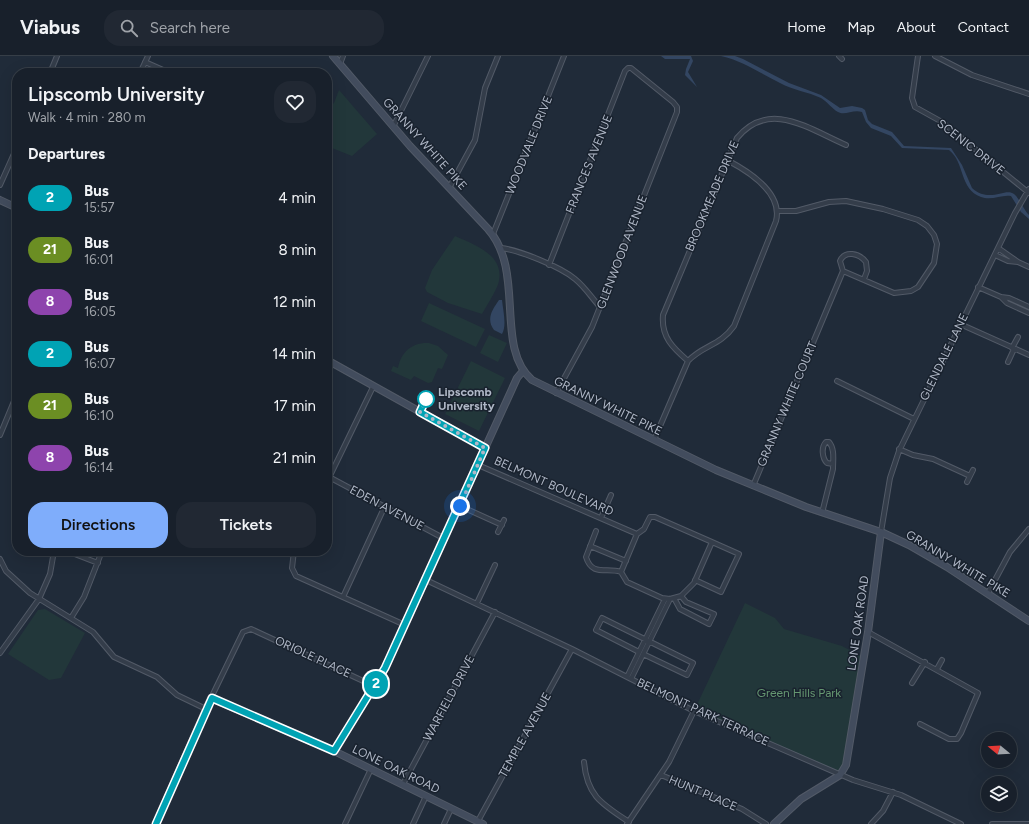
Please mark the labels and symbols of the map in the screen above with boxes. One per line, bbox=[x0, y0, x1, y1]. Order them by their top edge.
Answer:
street label: WOODVALE DRIVE bbox=[503, 94, 555, 196]
street label: GRANNY WHITE PIKE bbox=[380, 95, 470, 193]
street label: FRANCES AVENUE bbox=[563, 112, 615, 216]
street label: SCENIC DRIVE bbox=[934, 116, 1008, 178]
street label: BROOKMEADE DRIVE bbox=[682, 139, 742, 253]
street label: GLENWOOD AVENUE bbox=[594, 193, 650, 311]
street label: GLENDALE LANE bbox=[917, 311, 971, 403]
street label: GRANNY WHITE COURT bbox=[754, 339, 820, 469]
street label: GRANNY WHITE PIKE bbox=[552, 374, 664, 438]
place label: Lipscomb University bbox=[438, 385, 495, 413]
marker: Lipscomb University bbox=[417, 390, 435, 408]
street label: BELMONT BOULEVARD bbox=[492, 453, 616, 519]
street label: EDEN AVENUE bbox=[347, 482, 427, 534]
your location bbox=[450, 496, 470, 516]
street label: GRANNY WHITE PIKE bbox=[904, 527, 1012, 601]
street label: LONE OAK ROAD bbox=[844, 575, 872, 671]
street label: ORIOLE PLACE bbox=[273, 633, 353, 681]
street label: WARFIELD DRIVE bbox=[420, 653, 478, 743]
line badge: 2 bbox=[363, 671, 389, 697]
street label: BELMONT PARK TERRACE bbox=[635, 675, 771, 749]
park label: Green Hills Park bbox=[757, 686, 841, 700]
street label: TEMPLE AVENUE bbox=[496, 690, 554, 780]
north arrow bbox=[981, 732, 1017, 768]
street label: LONE OAK ROAD bbox=[350, 742, 442, 796]
street label: HUNT PLACE bbox=[667, 772, 739, 814]

